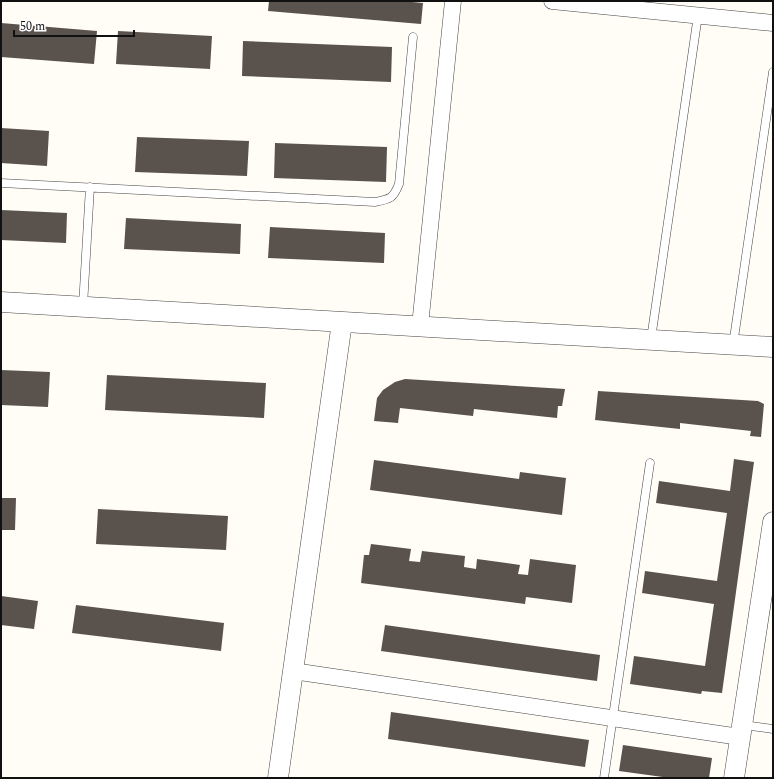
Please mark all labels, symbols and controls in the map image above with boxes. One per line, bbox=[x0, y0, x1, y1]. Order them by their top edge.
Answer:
scale bar bbox=[14, 12, 134, 38]
text: 50 m bbox=[20, 17, 45, 36]

